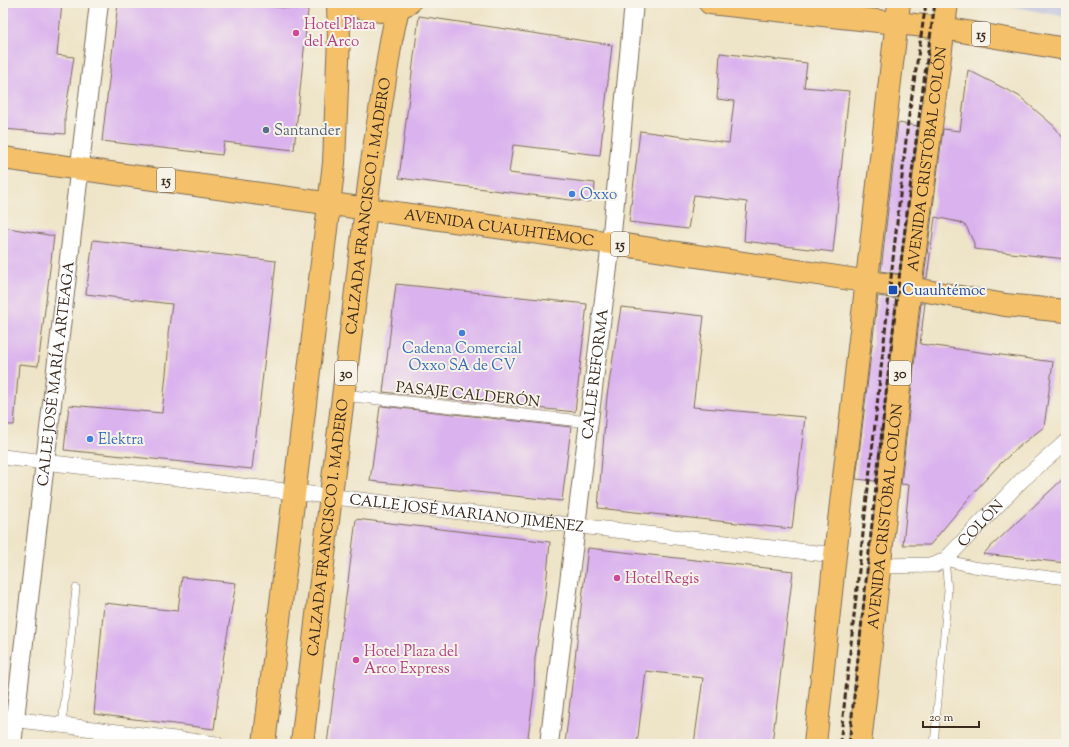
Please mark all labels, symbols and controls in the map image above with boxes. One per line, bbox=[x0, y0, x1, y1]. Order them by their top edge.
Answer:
place label: Hotel Plaza del Arco bbox=[304, 15, 376, 53]
road number: 15 bbox=[972, 22, 990, 46]
marker: Hotel Plaza del Arco bbox=[291, 28, 301, 38]
street label: AVENIDA CRISTÓBAL COLÓN bbox=[903, 45, 953, 273]
street label: CALZADA FRANCISCO I. MADERO bbox=[342, 76, 397, 336]
place label: Santander bbox=[274, 121, 341, 142]
marker: Santander bbox=[261, 125, 271, 135]
road number: 15 bbox=[157, 168, 175, 192]
place label: Oxxo bbox=[580, 185, 617, 206]
marker: Oxxo bbox=[567, 189, 577, 199]
street label: AVENIDA CUAUHTÉMOC bbox=[403, 205, 595, 253]
road number: 15 bbox=[611, 232, 629, 256]
street label: CALLE JOSÉ MARÍA ARTEAGA bbox=[33, 260, 81, 487]
place label: Cuauhtémoc bbox=[902, 281, 986, 302]
marker: Cuauhtémoc bbox=[887, 284, 899, 296]
street label: CALLE REFORMA bbox=[578, 307, 615, 441]
marker: Cadena Comercial Oxxo SA de CV bbox=[457, 328, 467, 338]
place label: Cadena Comercial Oxxo SA de CV bbox=[402, 339, 522, 377]
road number: 30 bbox=[335, 361, 357, 385]
road number: 30 bbox=[889, 361, 911, 385]
street label: PASAJE CALDERÓN bbox=[395, 376, 541, 413]
street label: CALZADA FRANCISCO I. MADERO bbox=[303, 397, 355, 658]
street label: AVENIDA CRISTÓBAL COLÓN bbox=[864, 403, 909, 630]
place label: Elektra bbox=[98, 430, 144, 451]
marker: Elektra bbox=[85, 434, 95, 444]
street label: CALLE JOSÉ MARIANO JIMÉNEZ bbox=[348, 490, 585, 539]
street label: COLÓN bbox=[954, 496, 1009, 553]
place label: Hotel Regis bbox=[625, 569, 699, 590]
marker: Hotel Regis bbox=[612, 573, 622, 583]
place label: Hotel Plaza del Arco Express bbox=[364, 642, 458, 680]
marker: Hotel Plaza del Arco Express bbox=[351, 655, 361, 665]
scale bar bbox=[923, 703, 979, 729]
text: 20 m bbox=[929, 709, 954, 727]

